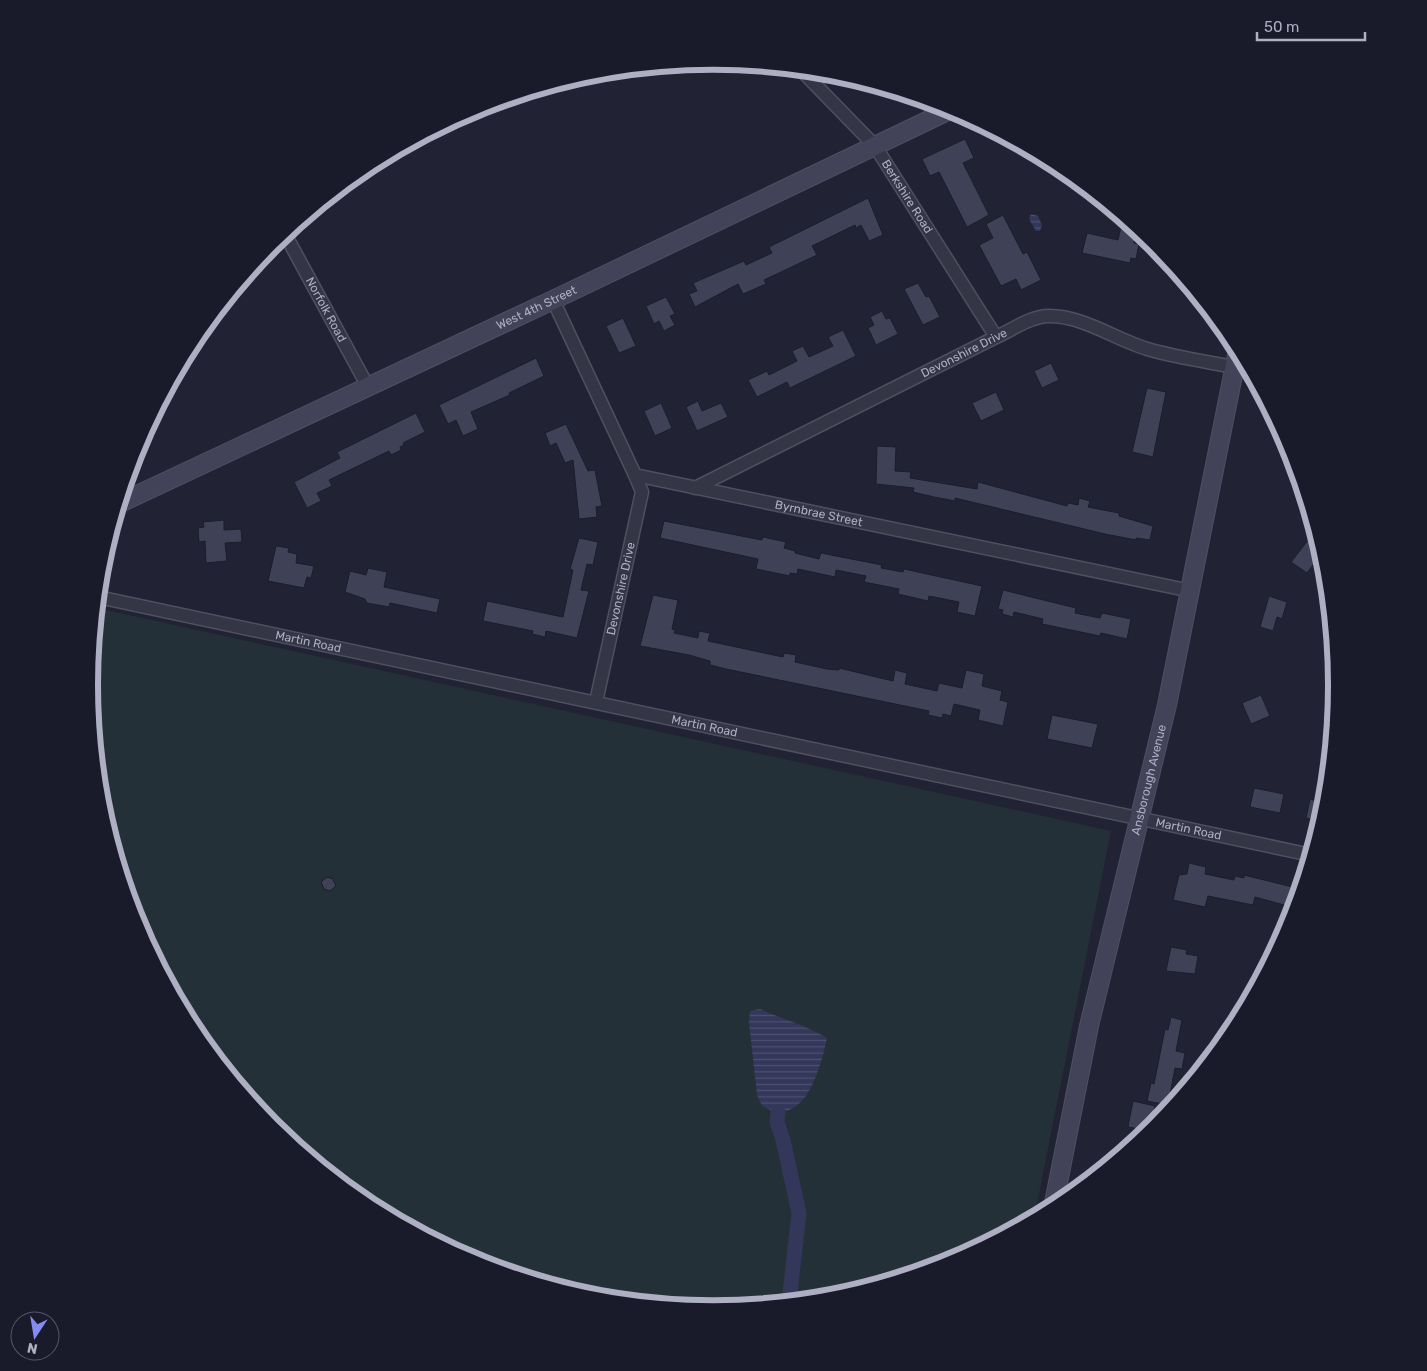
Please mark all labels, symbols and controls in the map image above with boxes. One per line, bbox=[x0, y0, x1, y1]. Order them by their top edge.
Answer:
scale bar bbox=[1257, 10, 1364, 42]
text: 50 m bbox=[1264, 18, 1299, 36]
street label: Berkshire Road bbox=[879, 157, 936, 236]
street label: Norfolk Road bbox=[303, 275, 349, 344]
street label: West 4th Street bbox=[494, 283, 579, 333]
street label: Devonshire Drive bbox=[919, 326, 1010, 381]
street label: Byrnbrae Street bbox=[774, 497, 864, 529]
street label: Devonshire Drive bbox=[604, 541, 638, 636]
street label: Martin Road bbox=[274, 628, 343, 656]
street label: Martin Road bbox=[670, 712, 739, 740]
street label: Ansborough Avenue bbox=[1129, 723, 1169, 836]
street label: Martin Road bbox=[1154, 815, 1223, 843]
north arrow bbox=[10, 1311, 60, 1361]
text: N bbox=[26, 1339, 39, 1358]

